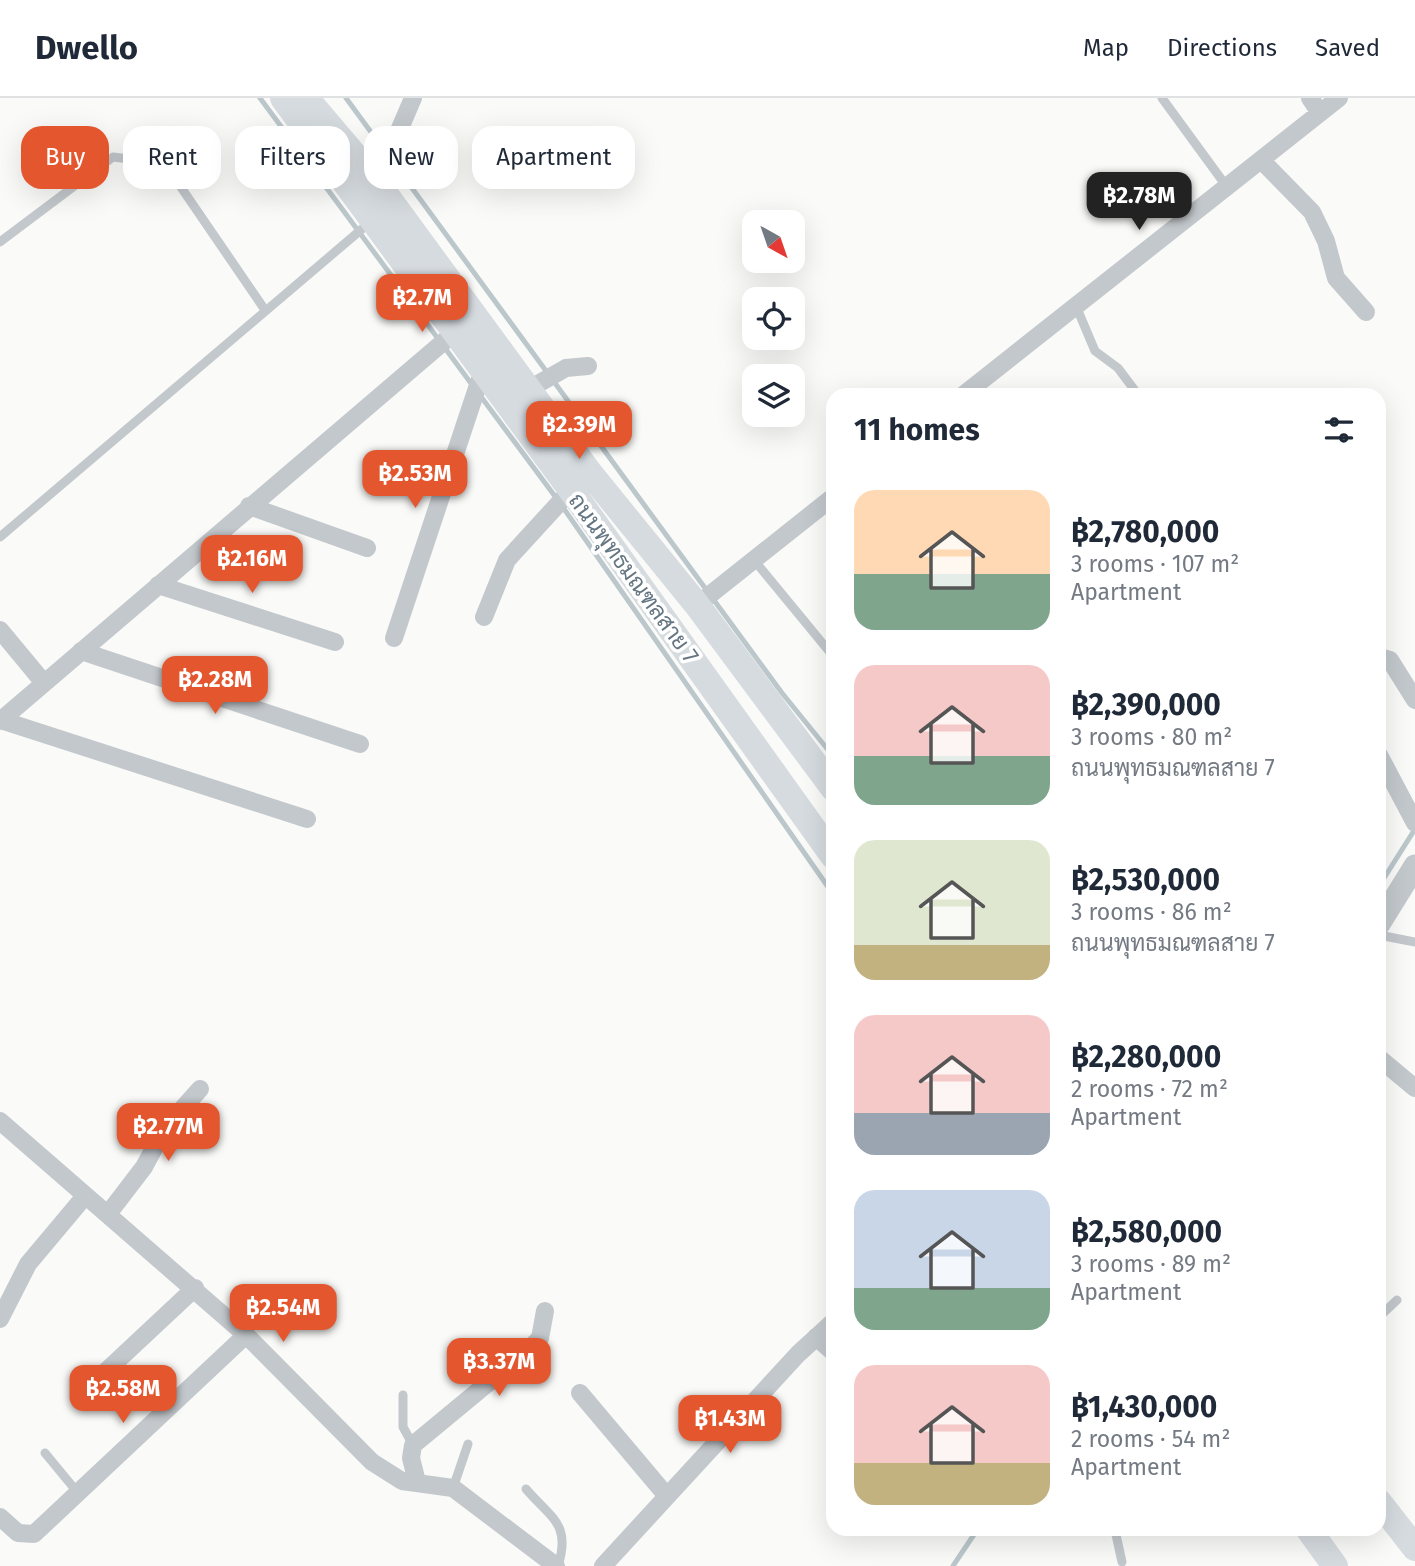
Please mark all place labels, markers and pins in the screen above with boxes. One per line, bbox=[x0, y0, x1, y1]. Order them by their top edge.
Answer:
pin: ฿2.78M bbox=[1082, 172, 1196, 232]
pin: ฿2.7M bbox=[373, 274, 471, 334]
pin: ฿2.39M bbox=[522, 402, 636, 461]
pin: ฿2.53M bbox=[358, 450, 472, 510]
pin: ฿2.16M bbox=[195, 536, 309, 595]
pin: ฿2.28M bbox=[158, 656, 272, 716]
pin: ฿2.77M bbox=[111, 1104, 225, 1163]
pin: ฿2.54M bbox=[226, 1284, 340, 1344]
pin: ฿3.37M bbox=[442, 1338, 556, 1398]
pin: ฿2.58M bbox=[66, 1366, 180, 1425]
pin: ฿1.43M bbox=[673, 1396, 787, 1455]

